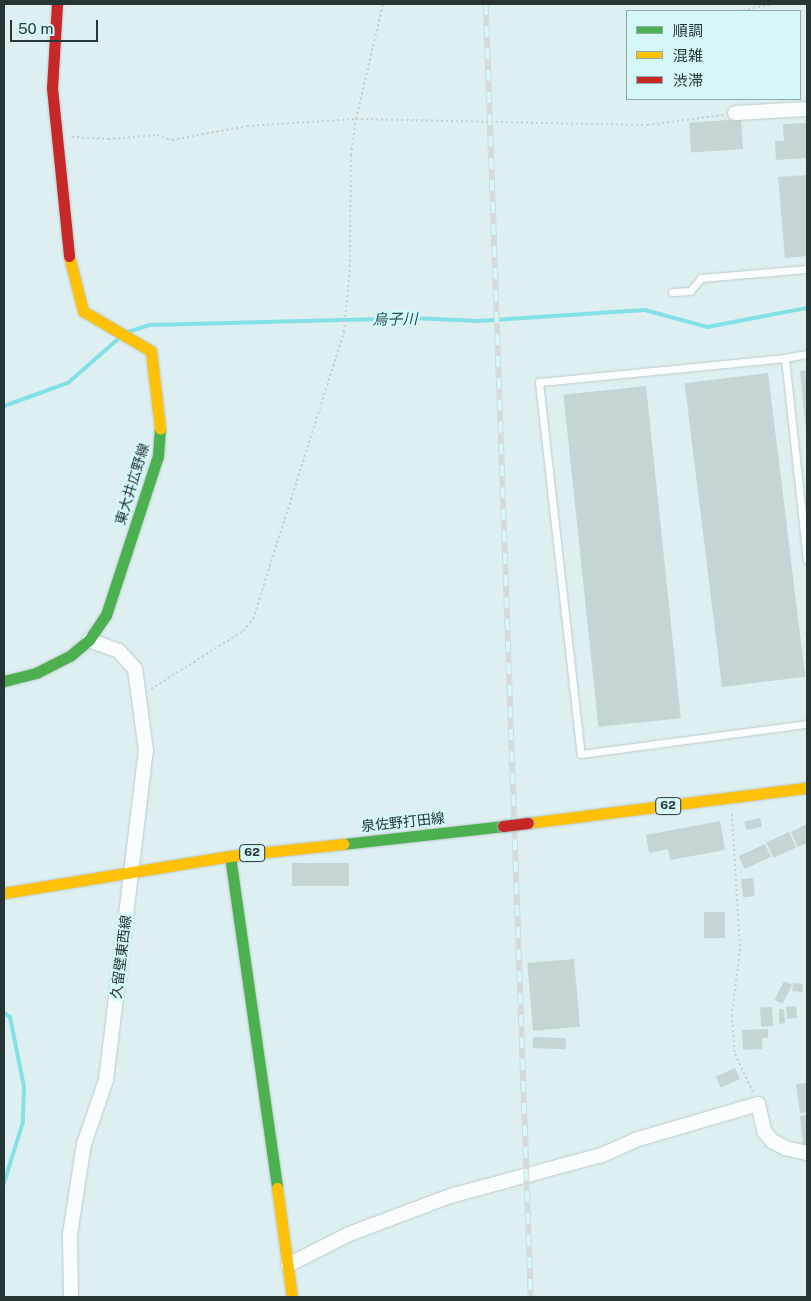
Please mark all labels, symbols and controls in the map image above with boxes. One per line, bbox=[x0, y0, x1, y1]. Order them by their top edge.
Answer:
scale bar bbox=[12, 10, 100, 42]
legend bbox=[626, 10, 801, 100]
text: 50 m bbox=[18, 20, 53, 37]
text: 順調 bbox=[673, 22, 703, 39]
text: 混雑 bbox=[673, 47, 703, 64]
text: 渋滞 bbox=[673, 72, 703, 89]
water label: 烏子川 bbox=[372, 310, 418, 328]
street label: 東大井広野線 bbox=[112, 441, 152, 527]
road number: 62 bbox=[654, 796, 682, 816]
street label: 泉佐野打田線 bbox=[360, 809, 446, 835]
road number: 62 bbox=[238, 844, 266, 862]
street label: 久留壁東西線 bbox=[108, 914, 134, 1000]

